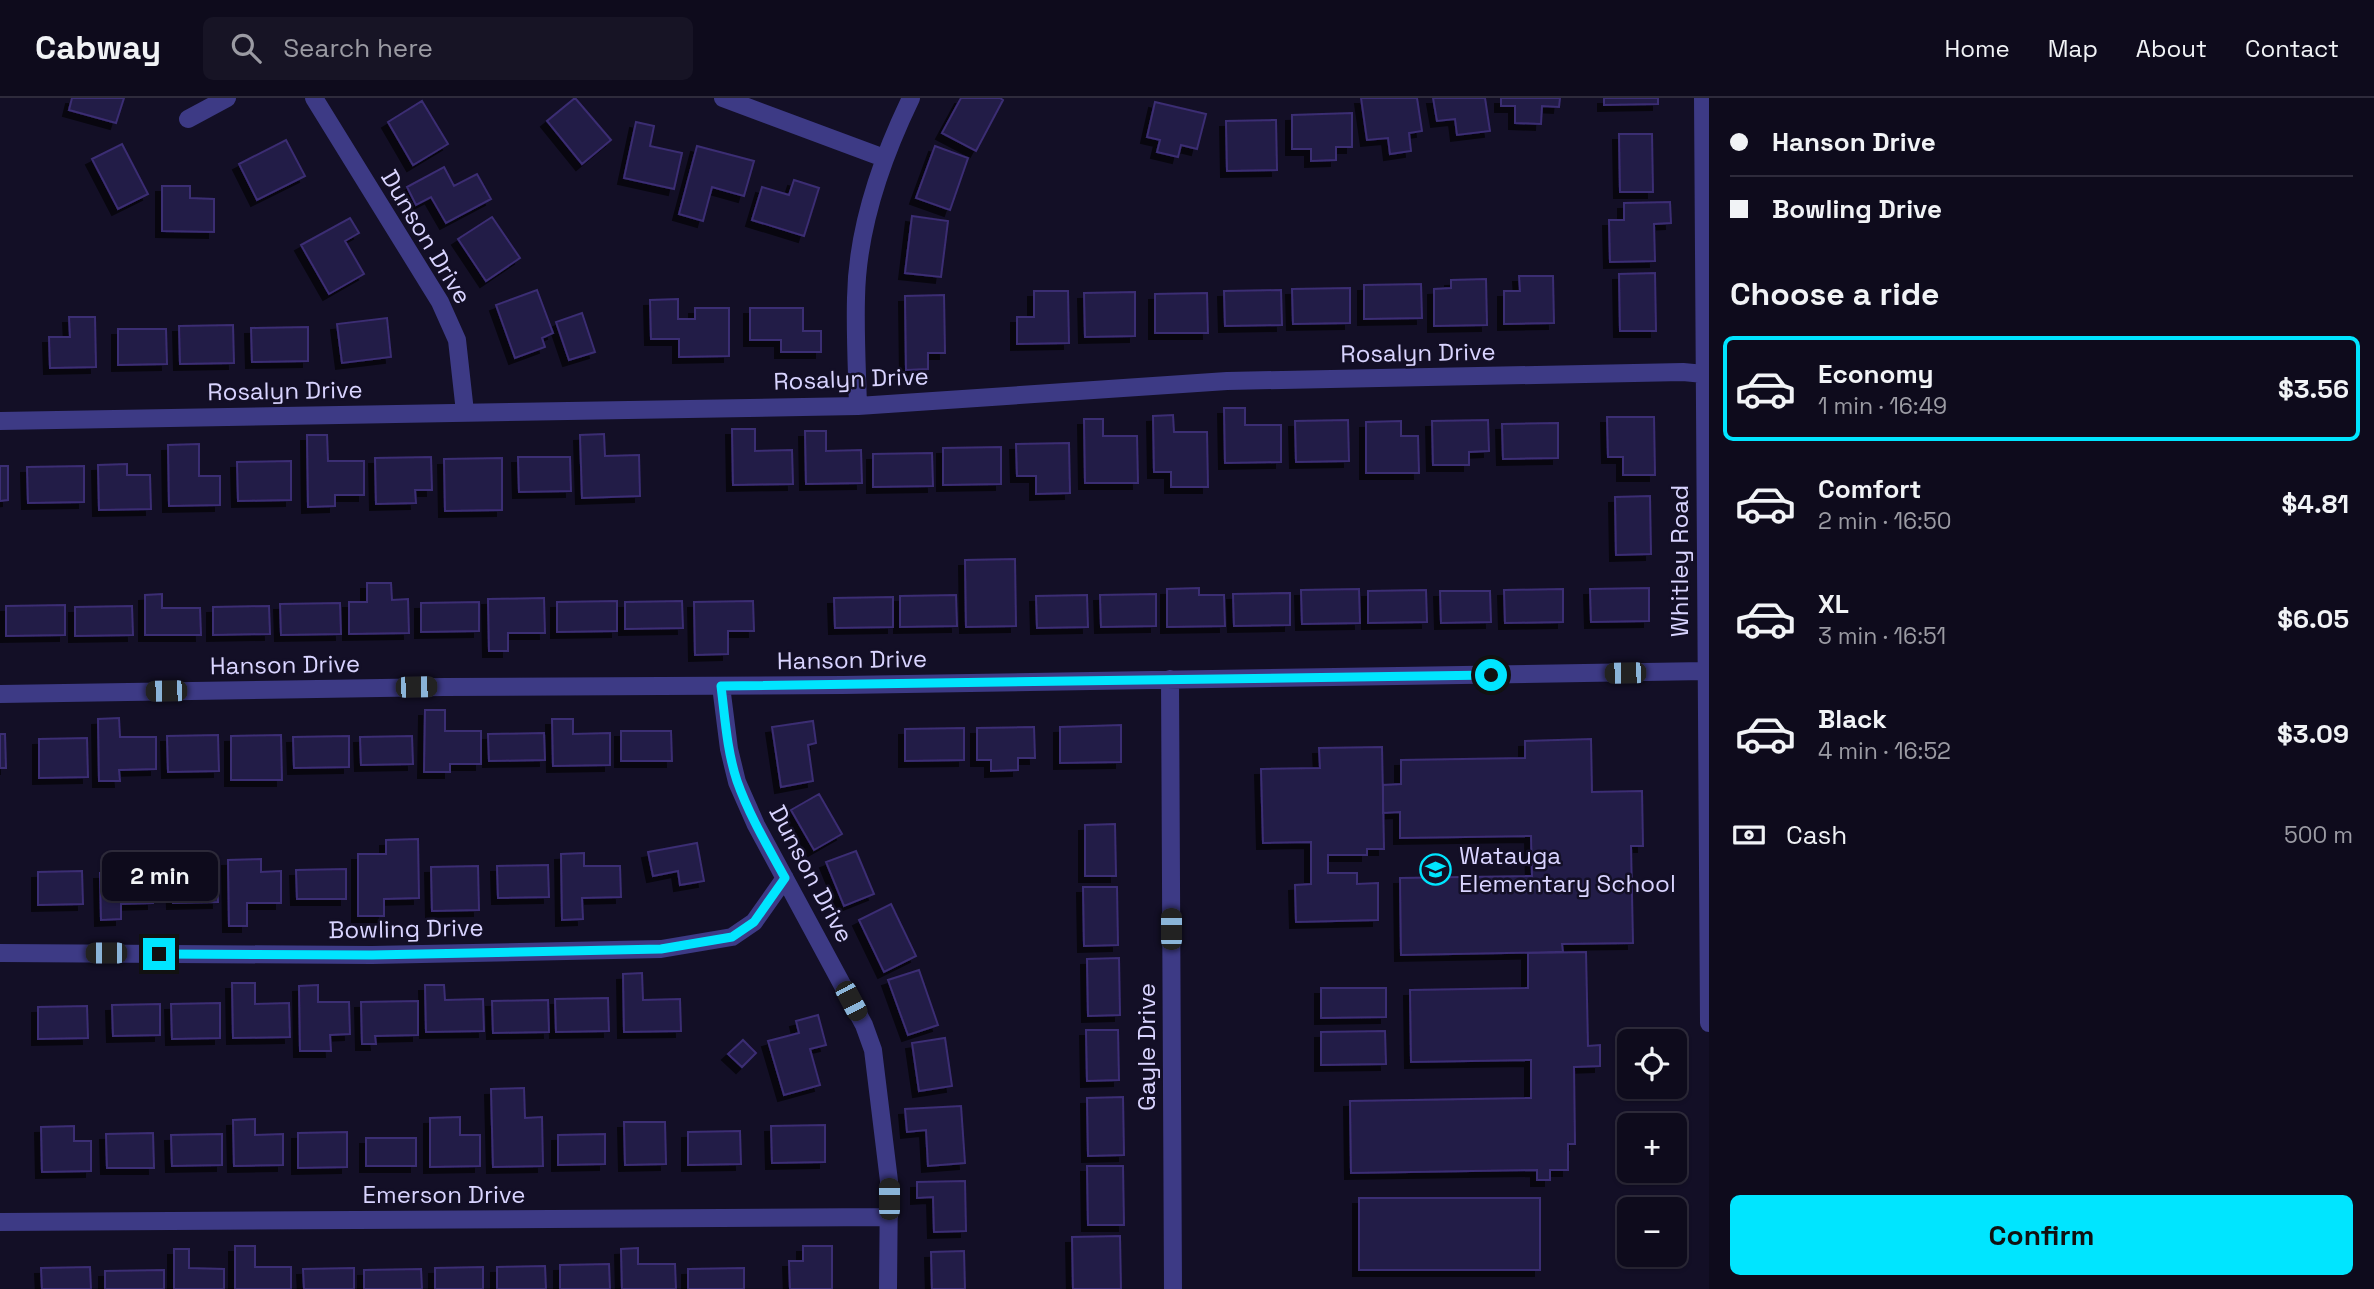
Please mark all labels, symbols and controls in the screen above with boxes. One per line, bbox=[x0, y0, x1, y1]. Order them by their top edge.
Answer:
search box bbox=[203, 17, 693, 80]
text: Cabway bbox=[35, 27, 161, 69]
icon: search bbox=[227, 29, 265, 67]
text: Search here bbox=[283, 31, 433, 65]
text: Home bbox=[1944, 33, 2010, 64]
text: Map bbox=[2048, 33, 2098, 64]
text: About bbox=[2136, 33, 2207, 64]
text: Contact bbox=[2245, 33, 2339, 64]
text: Hanson Drive bbox=[1772, 125, 1936, 159]
street label: Dunson Drive bbox=[374, 164, 479, 310]
text: Bowling Drive bbox=[1772, 192, 1942, 226]
text: Choose a ride bbox=[1730, 274, 1940, 314]
street label: Rosalyn Drive bbox=[1340, 336, 1496, 369]
icon: car bbox=[1734, 357, 1797, 420]
text: Economy bbox=[1818, 357, 1934, 391]
street label: Rosalyn Drive bbox=[773, 360, 929, 397]
text: $3.56 bbox=[2278, 372, 2349, 406]
street label: Rosalyn Drive bbox=[207, 374, 363, 407]
text: 1 min · 16:49 bbox=[1818, 391, 1947, 421]
icon: car bbox=[1734, 472, 1797, 535]
text: Comfort bbox=[1818, 472, 1921, 506]
street label: Whitley Road bbox=[1664, 485, 1695, 637]
text: $4.81 bbox=[2282, 487, 2349, 521]
text: 2 min · 16:50 bbox=[1818, 506, 1951, 536]
icon: car bbox=[1734, 587, 1797, 650]
text: XL bbox=[1818, 587, 1849, 621]
text: $6.05 bbox=[2277, 602, 2349, 636]
text: 3 min · 16:51 bbox=[1818, 621, 1946, 651]
street label: Hanson Drive bbox=[777, 643, 927, 676]
street label: Hanson Drive bbox=[210, 648, 360, 681]
route start bbox=[1475, 659, 1507, 691]
car bbox=[1604, 662, 1647, 684]
car bbox=[395, 676, 438, 698]
car bbox=[145, 680, 188, 702]
icon: car bbox=[1734, 702, 1797, 765]
text: Black bbox=[1818, 702, 1887, 736]
text: $3.09 bbox=[2277, 717, 2349, 751]
text: 4 min · 16:52 bbox=[1818, 736, 1951, 766]
street label: Dunson Drive bbox=[762, 800, 861, 948]
icon: cash bbox=[1730, 816, 1768, 854]
text: Cash bbox=[1786, 818, 1847, 852]
text: 500 m bbox=[2284, 820, 2353, 850]
place label: Watauga Elementary School bbox=[1459, 840, 1676, 899]
callout: 2 min bbox=[101, 852, 217, 902]
school or university icon: Watauga Elementary School bbox=[1419, 853, 1453, 887]
text: 2 min bbox=[130, 861, 190, 891]
car bbox=[1161, 908, 1182, 950]
street label: Bowling Drive bbox=[328, 912, 484, 945]
route end bbox=[143, 938, 175, 970]
car bbox=[86, 943, 128, 964]
car bbox=[832, 978, 871, 1024]
street label: Gayle Drive bbox=[1131, 983, 1162, 1111]
map controls bbox=[1617, 1029, 1687, 1267]
button: locate bbox=[1617, 1029, 1687, 1099]
button: + bbox=[1617, 1113, 1687, 1183]
car bbox=[879, 1178, 900, 1220]
street label: Emerson Drive bbox=[362, 1179, 526, 1210]
button: Confirm bbox=[1730, 1195, 2353, 1275]
button: − bbox=[1617, 1197, 1687, 1267]

